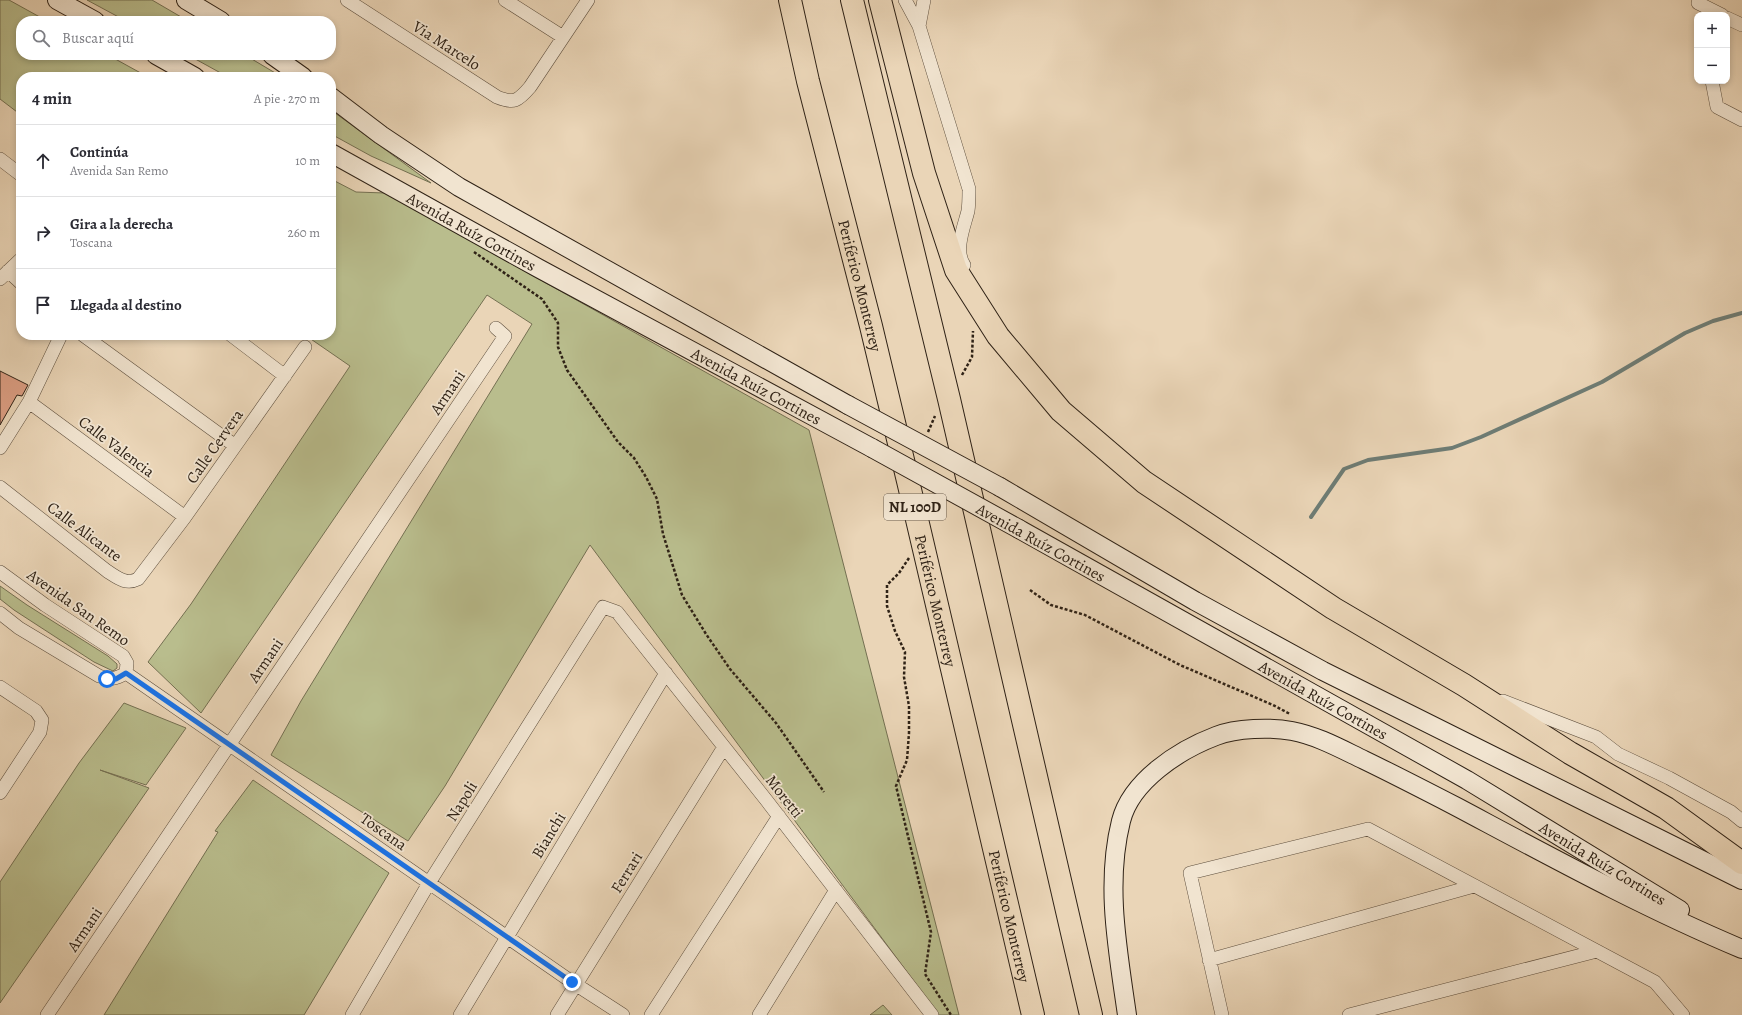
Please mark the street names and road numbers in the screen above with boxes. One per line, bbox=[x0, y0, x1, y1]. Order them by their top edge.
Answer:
street label: Via Marcelo bbox=[407, 15, 485, 76]
street label: Avenida Ruíz Cortines bbox=[402, 187, 540, 277]
street label: Periférico Monterrey bbox=[832, 217, 887, 355]
street label: Avenida Ruíz Cortines bbox=[686, 342, 825, 431]
street label: Armani bbox=[424, 366, 471, 420]
street label: Calle Cervera bbox=[181, 404, 249, 488]
street label: Calle Valencia bbox=[74, 411, 159, 483]
road number: NL 100D bbox=[884, 494, 946, 520]
street label: Calle Alicante bbox=[42, 496, 126, 567]
street label: Avenida Ruíz Cortines bbox=[971, 498, 1109, 588]
street label: Periférico Monterrey bbox=[909, 532, 961, 670]
street label: Avenida San Remo bbox=[22, 564, 134, 652]
street label: Armani bbox=[242, 634, 289, 688]
street label: Avenida Ruíz Cortines bbox=[1254, 655, 1391, 745]
street label: Moretti bbox=[760, 770, 808, 823]
street label: Napoli bbox=[441, 777, 483, 826]
street label: Toscana bbox=[356, 808, 412, 856]
street label: Bianchi bbox=[527, 808, 571, 863]
street label: Avenida Ruíz Cortines bbox=[1534, 816, 1670, 911]
street label: Ferrari bbox=[606, 848, 648, 897]
street label: Periférico Monterrey bbox=[983, 848, 1035, 985]
street label: Armani bbox=[61, 903, 108, 957]

